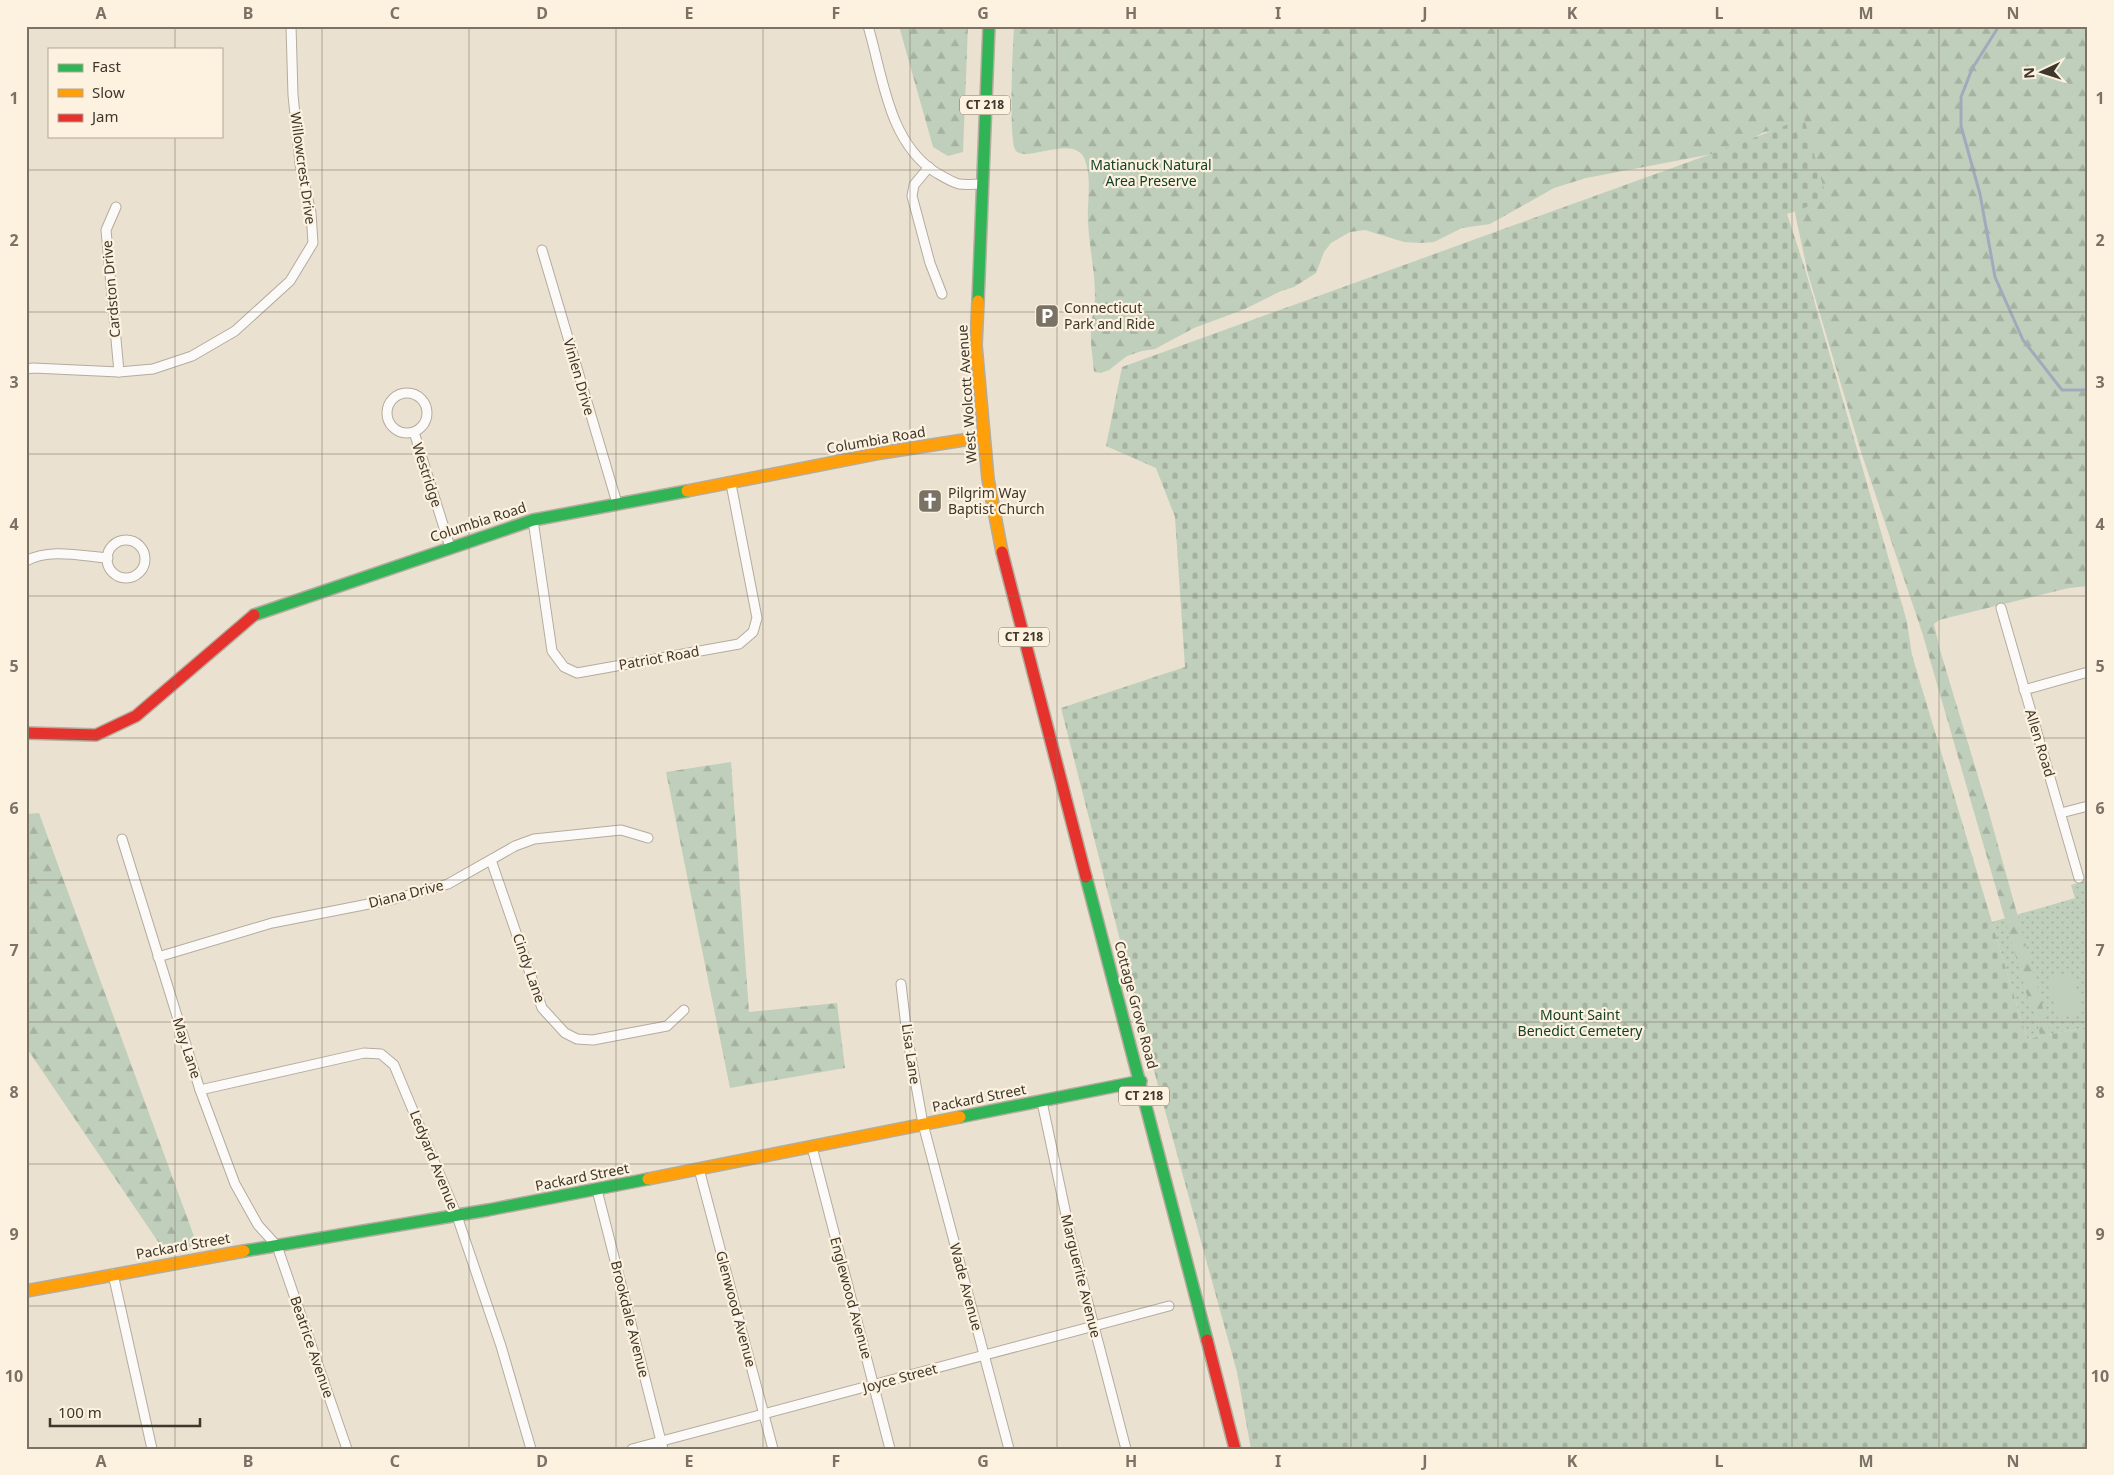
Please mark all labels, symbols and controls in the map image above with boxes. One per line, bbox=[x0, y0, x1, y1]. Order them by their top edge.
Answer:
text: A bbox=[95, 2, 107, 24]
text: B bbox=[243, 2, 253, 24]
text: C bbox=[390, 2, 400, 24]
text: D bbox=[536, 2, 548, 24]
text: E bbox=[685, 2, 694, 24]
text: F bbox=[832, 2, 840, 24]
text: G bbox=[977, 2, 989, 24]
text: H bbox=[1125, 2, 1137, 24]
text: I bbox=[1275, 2, 1281, 24]
text: J bbox=[1420, 2, 1428, 24]
text: K bbox=[1567, 2, 1578, 24]
text: L bbox=[1715, 2, 1724, 24]
text: M bbox=[1858, 2, 1874, 24]
text: N bbox=[2006, 2, 2020, 24]
legend bbox=[48, 48, 222, 138]
north arrow bbox=[2016, 48, 2066, 98]
text: Fast bbox=[92, 56, 121, 76]
text: N bbox=[2019, 67, 2038, 79]
text: Slow bbox=[92, 82, 125, 102]
text: 1 bbox=[9, 87, 19, 109]
text: 1 bbox=[2095, 87, 2105, 109]
road number: CT 218 bbox=[960, 96, 1010, 114]
text: Jam bbox=[90, 106, 119, 126]
street label: Willowcrest Drive bbox=[286, 111, 321, 225]
park label: Matianuck Natural Area Preserve bbox=[1090, 155, 1212, 190]
text: 2 bbox=[9, 229, 19, 251]
text: 2 bbox=[2095, 229, 2105, 251]
street label: Cardston Drive bbox=[97, 239, 124, 339]
place label: Connecticut Park and Ride bbox=[1064, 298, 1155, 333]
parking icon: Connecticut Park and Ride bbox=[1034, 303, 1060, 329]
street label: West Wolcott Avenue bbox=[952, 324, 981, 464]
street label: Vinlen Drive bbox=[559, 336, 600, 418]
text: 3 bbox=[9, 371, 19, 393]
text: 3 bbox=[2095, 371, 2105, 393]
street label: Columbia Road bbox=[825, 421, 927, 458]
street label: Westridge bbox=[408, 440, 447, 510]
place label: Pilgrim Way Baptist Church bbox=[948, 483, 1045, 518]
church icon: Pilgrim Way Baptist Church bbox=[917, 488, 943, 514]
street label: Columbia Road bbox=[427, 497, 528, 546]
text: 4 bbox=[9, 513, 19, 535]
text: 4 bbox=[2095, 513, 2105, 535]
road number: CT 218 bbox=[999, 628, 1049, 646]
street label: Patriot Road bbox=[617, 641, 701, 674]
text: 5 bbox=[9, 655, 19, 677]
text: 5 bbox=[2095, 655, 2105, 677]
street label: Allen Road bbox=[2021, 707, 2060, 779]
text: 6 bbox=[9, 797, 19, 819]
text: 6 bbox=[2095, 797, 2105, 819]
street label: Diana Drive bbox=[366, 875, 445, 912]
street label: Cindy Lane bbox=[509, 931, 550, 1005]
text: 7 bbox=[9, 939, 19, 961]
street label: Cottage Grove Road bbox=[1110, 939, 1163, 1071]
text: 7 bbox=[2095, 939, 2105, 961]
park label: Mount Saint Benedict Cemetery bbox=[1518, 1005, 1643, 1040]
street label: May Lane bbox=[169, 1015, 206, 1081]
street label: Lisa Lane bbox=[898, 1022, 925, 1085]
street label: Packard Street bbox=[930, 1079, 1027, 1116]
text: 8 bbox=[9, 1081, 19, 1103]
text: 8 bbox=[2095, 1081, 2105, 1103]
road number: CT 218 bbox=[1119, 1086, 1169, 1106]
street label: Ledyard Avenue bbox=[406, 1107, 463, 1212]
street label: Packard Street bbox=[533, 1158, 630, 1195]
street label: Marguerite Avenue bbox=[1057, 1212, 1106, 1340]
text: 9 bbox=[9, 1223, 19, 1245]
text: 9 bbox=[2095, 1223, 2105, 1245]
street label: Packard Street bbox=[134, 1228, 231, 1263]
street label: Englewood Avenue bbox=[826, 1235, 877, 1361]
street label: Wade Avenue bbox=[946, 1241, 987, 1333]
street label: Glenwood Avenue bbox=[712, 1249, 761, 1369]
street label: Brookdale Avenue bbox=[607, 1258, 654, 1379]
street label: Beatrice Avenue bbox=[286, 1293, 339, 1400]
street label: Joyce Street bbox=[859, 1358, 939, 1397]
text: 10 bbox=[5, 1365, 23, 1387]
text: 10 bbox=[2091, 1365, 2109, 1387]
scale bar bbox=[50, 1395, 200, 1427]
text: 100 m bbox=[58, 1402, 102, 1422]
text: A bbox=[95, 1450, 107, 1472]
text: B bbox=[243, 1450, 253, 1472]
text: C bbox=[390, 1450, 400, 1472]
text: D bbox=[536, 1450, 548, 1472]
text: E bbox=[685, 1450, 694, 1472]
text: F bbox=[832, 1450, 840, 1472]
text: G bbox=[977, 1450, 989, 1472]
text: H bbox=[1125, 1450, 1137, 1472]
text: I bbox=[1275, 1450, 1281, 1472]
text: J bbox=[1420, 1450, 1428, 1472]
text: K bbox=[1567, 1450, 1578, 1472]
text: L bbox=[1715, 1450, 1724, 1472]
text: M bbox=[1858, 1450, 1874, 1472]
text: N bbox=[2006, 1450, 2020, 1472]

